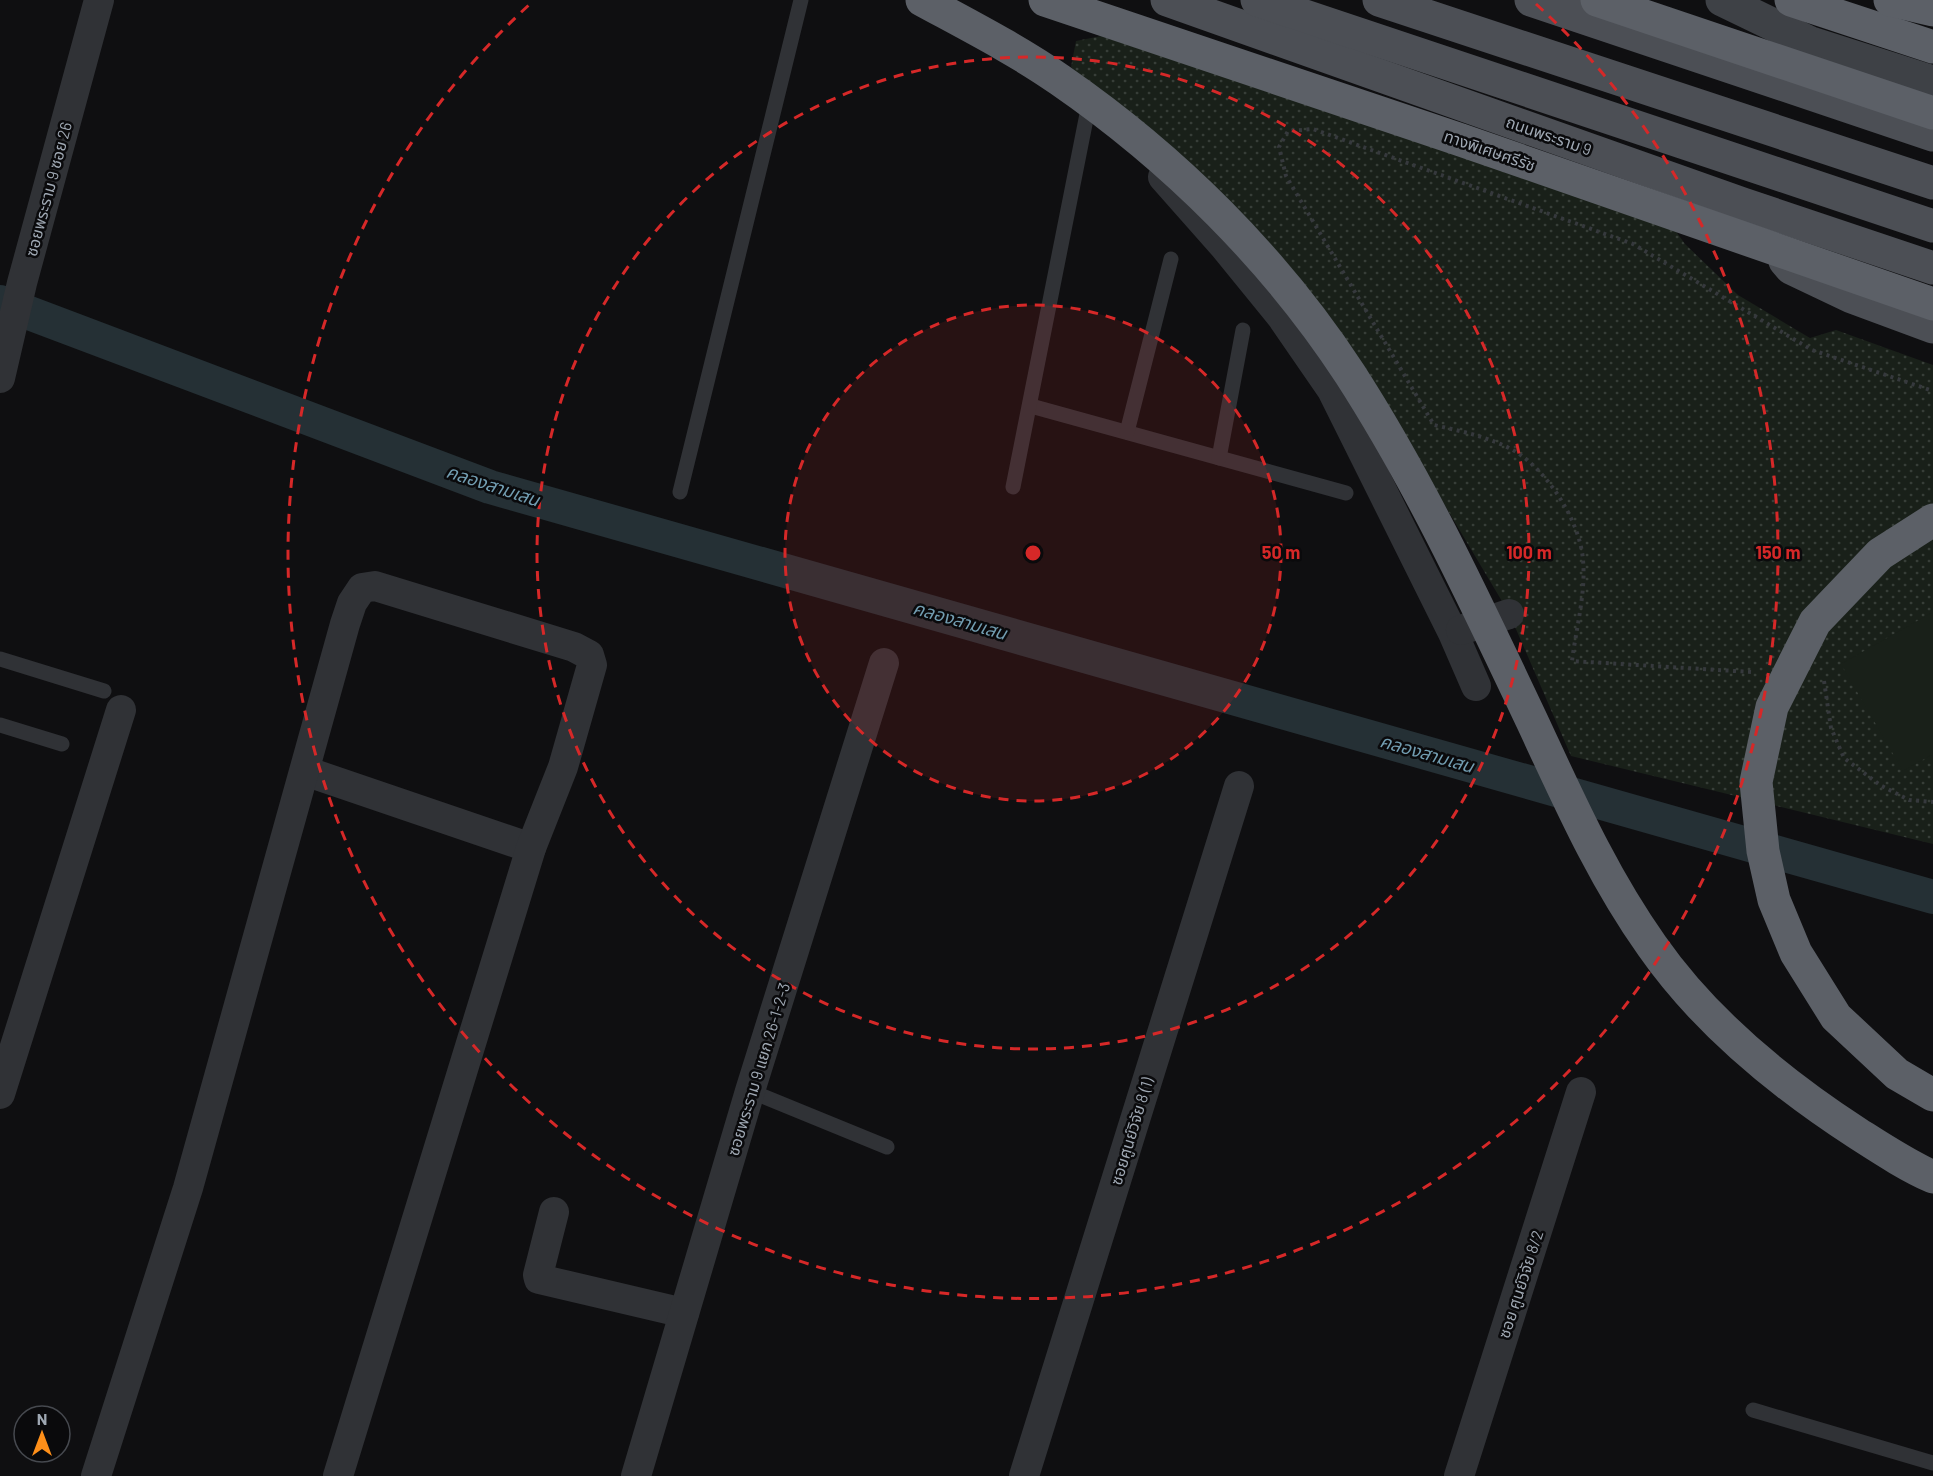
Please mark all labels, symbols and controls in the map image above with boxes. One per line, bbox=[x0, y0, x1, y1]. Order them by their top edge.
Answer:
street label: ถนนพระราม 9 bbox=[1504, 111, 1594, 159]
street label: ซอยพระราม 9 ซอย 26 bbox=[21, 120, 75, 258]
street label: ทางพิเศษศรีรัช bbox=[1442, 126, 1538, 174]
water label: คลองสามเสน bbox=[444, 460, 543, 511]
text: 50 m bbox=[1262, 541, 1300, 563]
text: 100 m bbox=[1506, 541, 1552, 563]
text: 150 m bbox=[1756, 541, 1800, 563]
centre of rings bbox=[1023, 543, 1043, 563]
water label: คลองสามเสน bbox=[911, 596, 1010, 644]
water label: คลองสามเสน bbox=[1378, 729, 1477, 777]
street label: ซอยพระราม 9 แยก 26-1-2-3 bbox=[723, 980, 793, 1158]
street label: ซอยศูนย์วิจัย 8 (1) bbox=[1106, 1074, 1158, 1187]
street label: ซอย ศูนย์วิจัย 8/2 bbox=[1494, 1228, 1547, 1341]
north arrow bbox=[12, 1404, 72, 1464]
text: N bbox=[37, 1409, 47, 1428]

